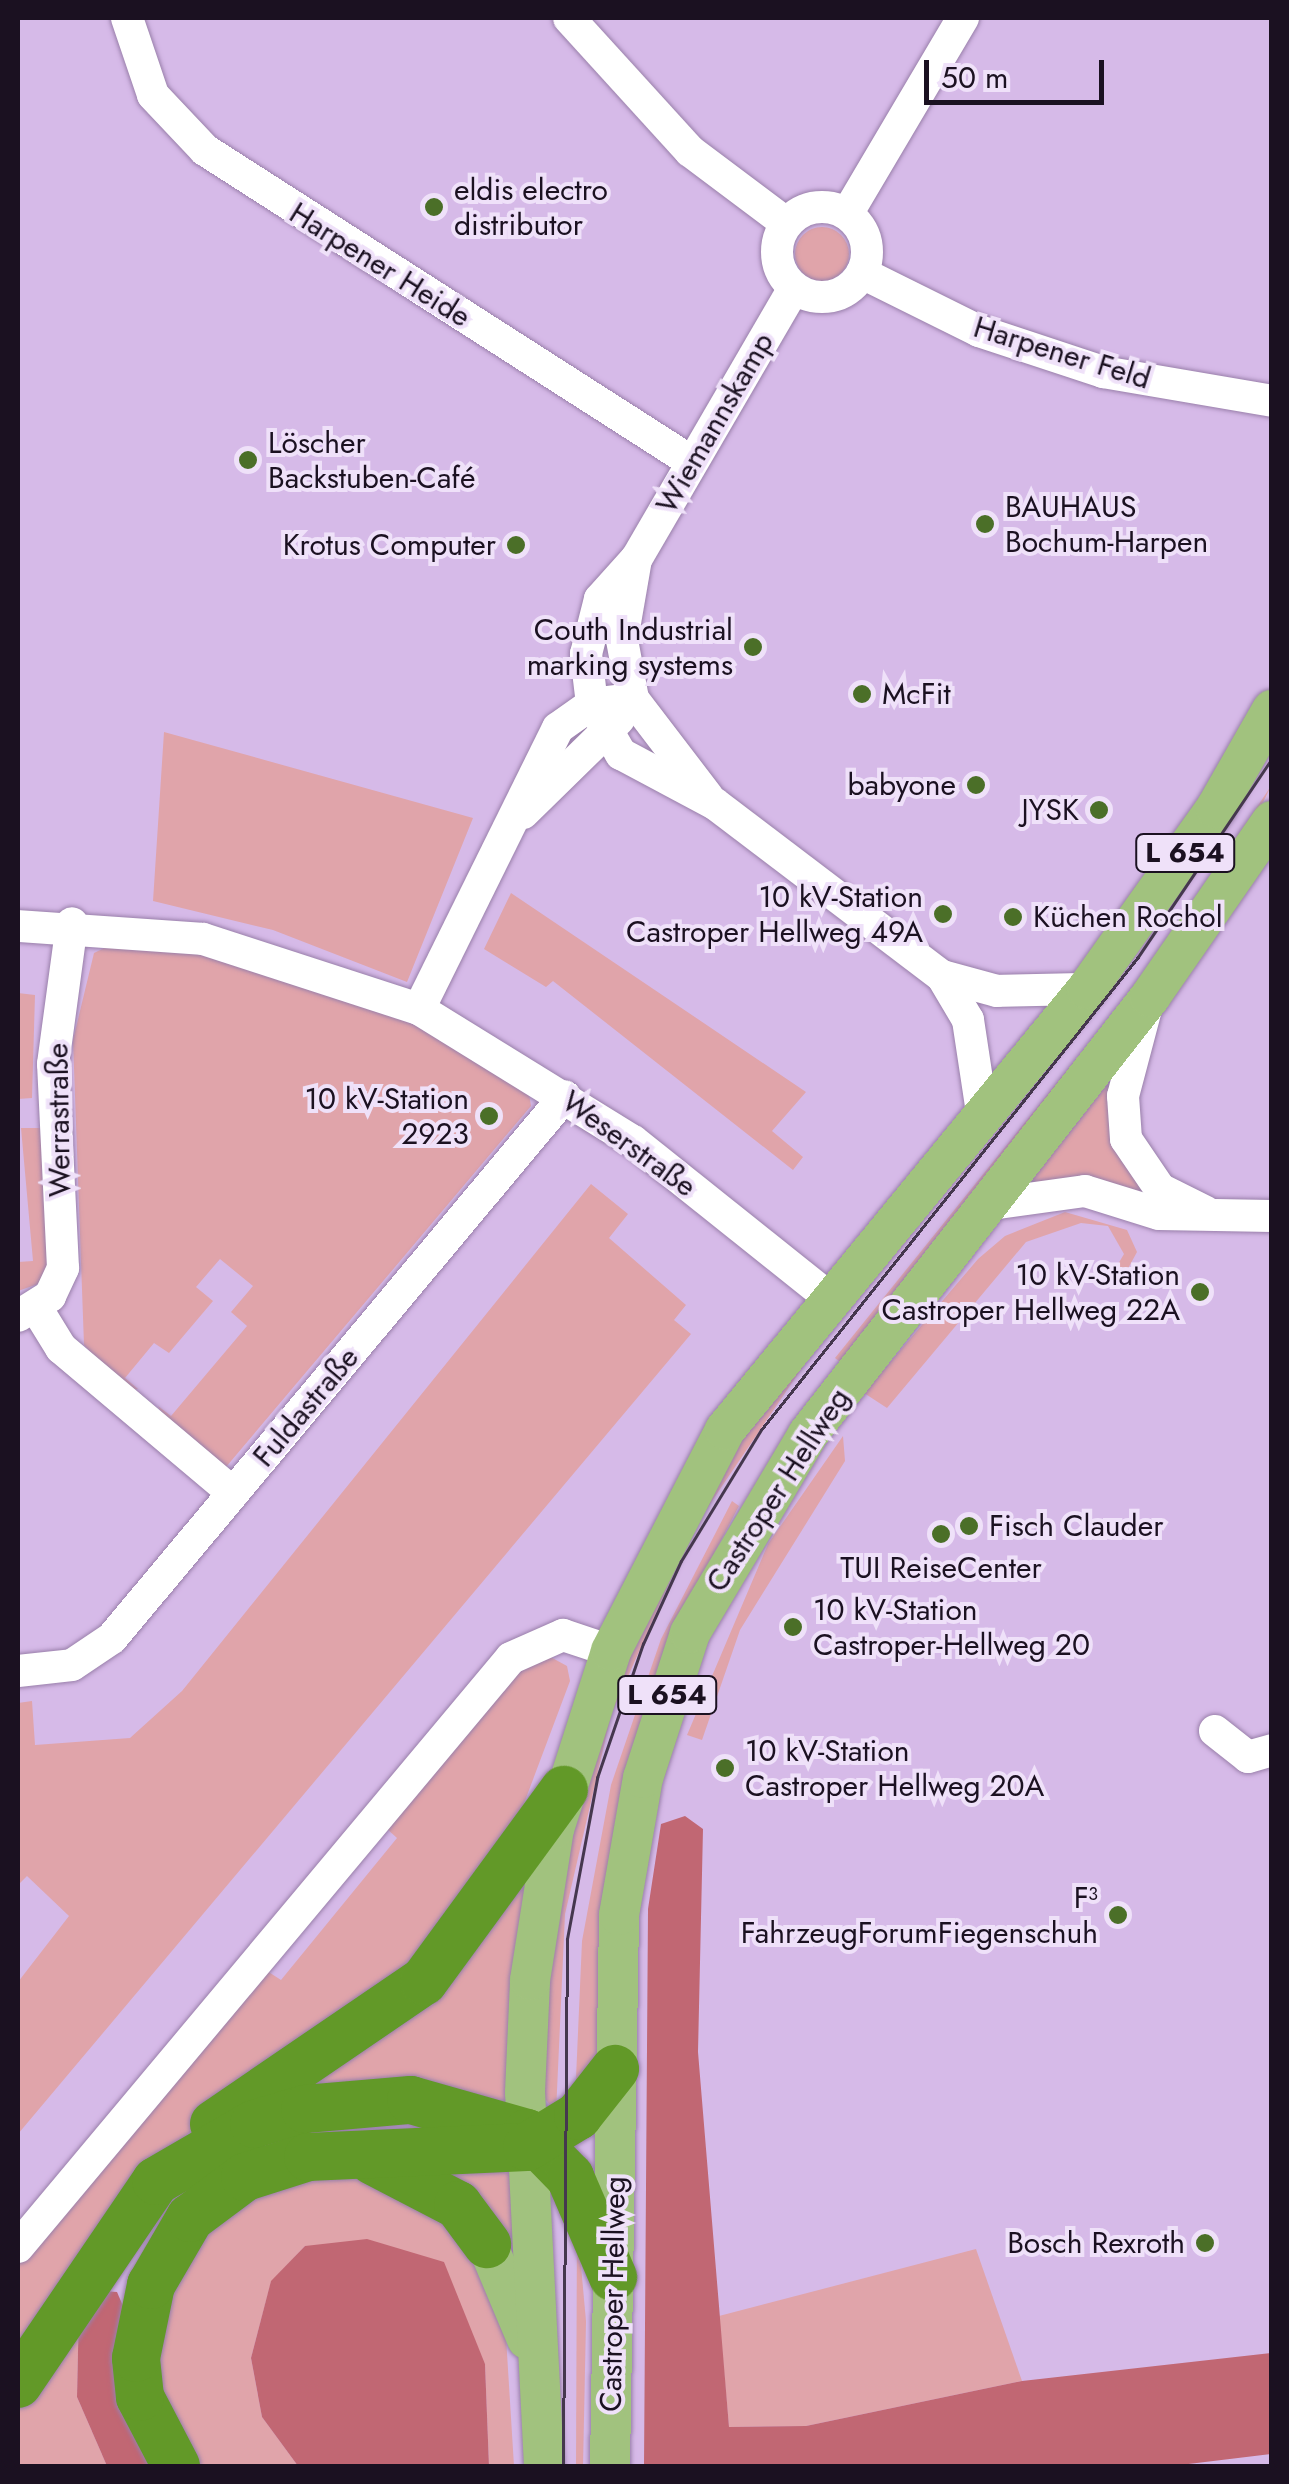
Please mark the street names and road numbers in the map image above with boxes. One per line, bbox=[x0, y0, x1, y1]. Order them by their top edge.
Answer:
street label: Harpener Heide bbox=[283, 195, 477, 335]
street label: Harpener Feld bbox=[969, 309, 1155, 397]
street label: Wiemannskamp bbox=[649, 326, 781, 520]
road number: L 654 bbox=[1135, 830, 1235, 876]
street label: Werrastraße bbox=[40, 1043, 78, 1197]
street label: Weserstraße bbox=[555, 1083, 703, 1205]
street label: Fuldastraße bbox=[246, 1340, 366, 1474]
street label: Castroper Hellweg bbox=[699, 1381, 857, 1599]
road number: L 654 bbox=[617, 1672, 717, 1718]
street label: Castroper Hellweg bbox=[593, 2176, 633, 2412]

